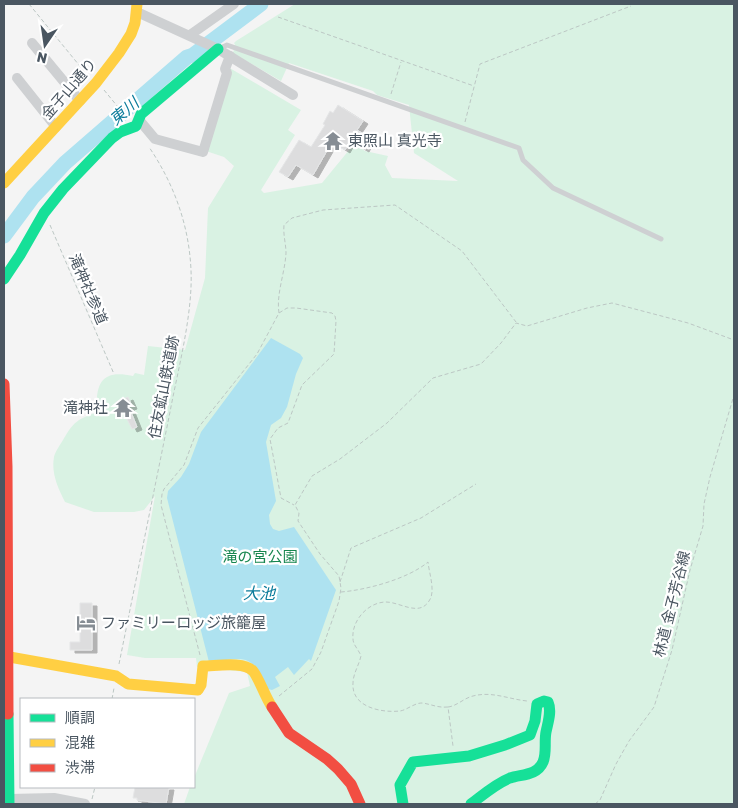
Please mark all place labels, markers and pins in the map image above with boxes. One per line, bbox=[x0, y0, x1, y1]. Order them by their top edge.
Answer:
temple icon: 東照山 真光寺 bbox=[322, 130, 344, 152]
place label: 東照山 真光寺 bbox=[348, 132, 442, 150]
temple icon: 滝神社 bbox=[112, 397, 134, 419]
place label: 滝神社 bbox=[63, 399, 108, 417]
hotel icon: ファミリーロッジ旅籠屋 bbox=[75, 612, 97, 634]
place label: ファミリーロッジ旅籠屋 bbox=[101, 614, 266, 632]

